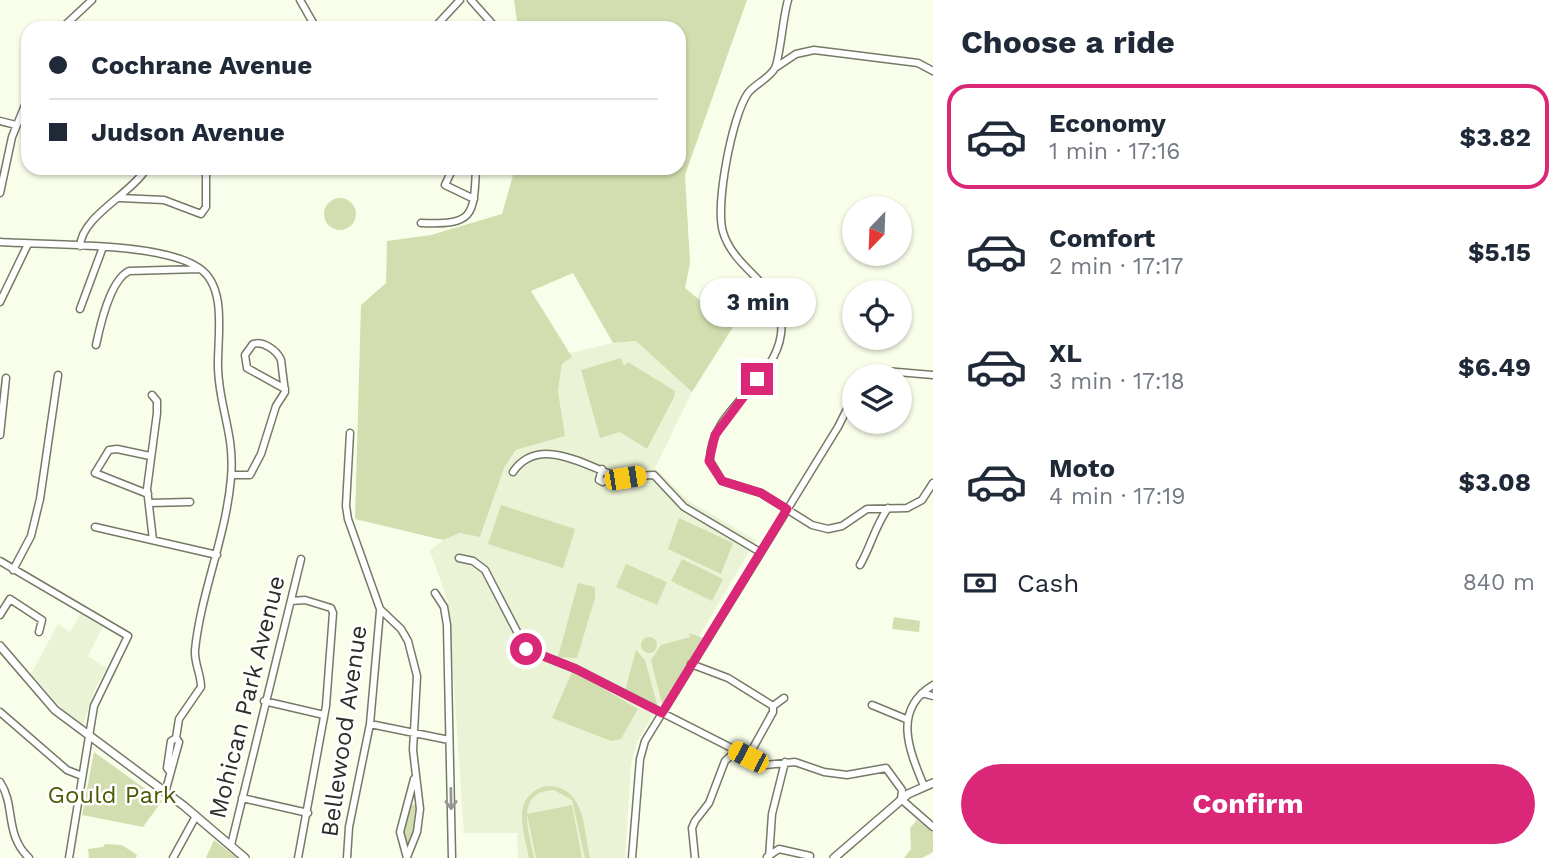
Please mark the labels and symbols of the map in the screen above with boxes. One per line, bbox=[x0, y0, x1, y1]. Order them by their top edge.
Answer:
north arrow bbox=[842, 196, 912, 266]
callout: 3 min bbox=[699, 278, 815, 326]
route end bbox=[741, 363, 773, 395]
car bbox=[603, 464, 648, 492]
street label: Mohican Park Avenue bbox=[203, 573, 291, 821]
street label: Bellewood Avenue bbox=[315, 623, 373, 839]
route start bbox=[510, 633, 542, 665]
car bbox=[725, 738, 772, 776]
park label: Gould Park bbox=[48, 781, 177, 809]
one-way arrow bbox=[444, 787, 457, 810]

